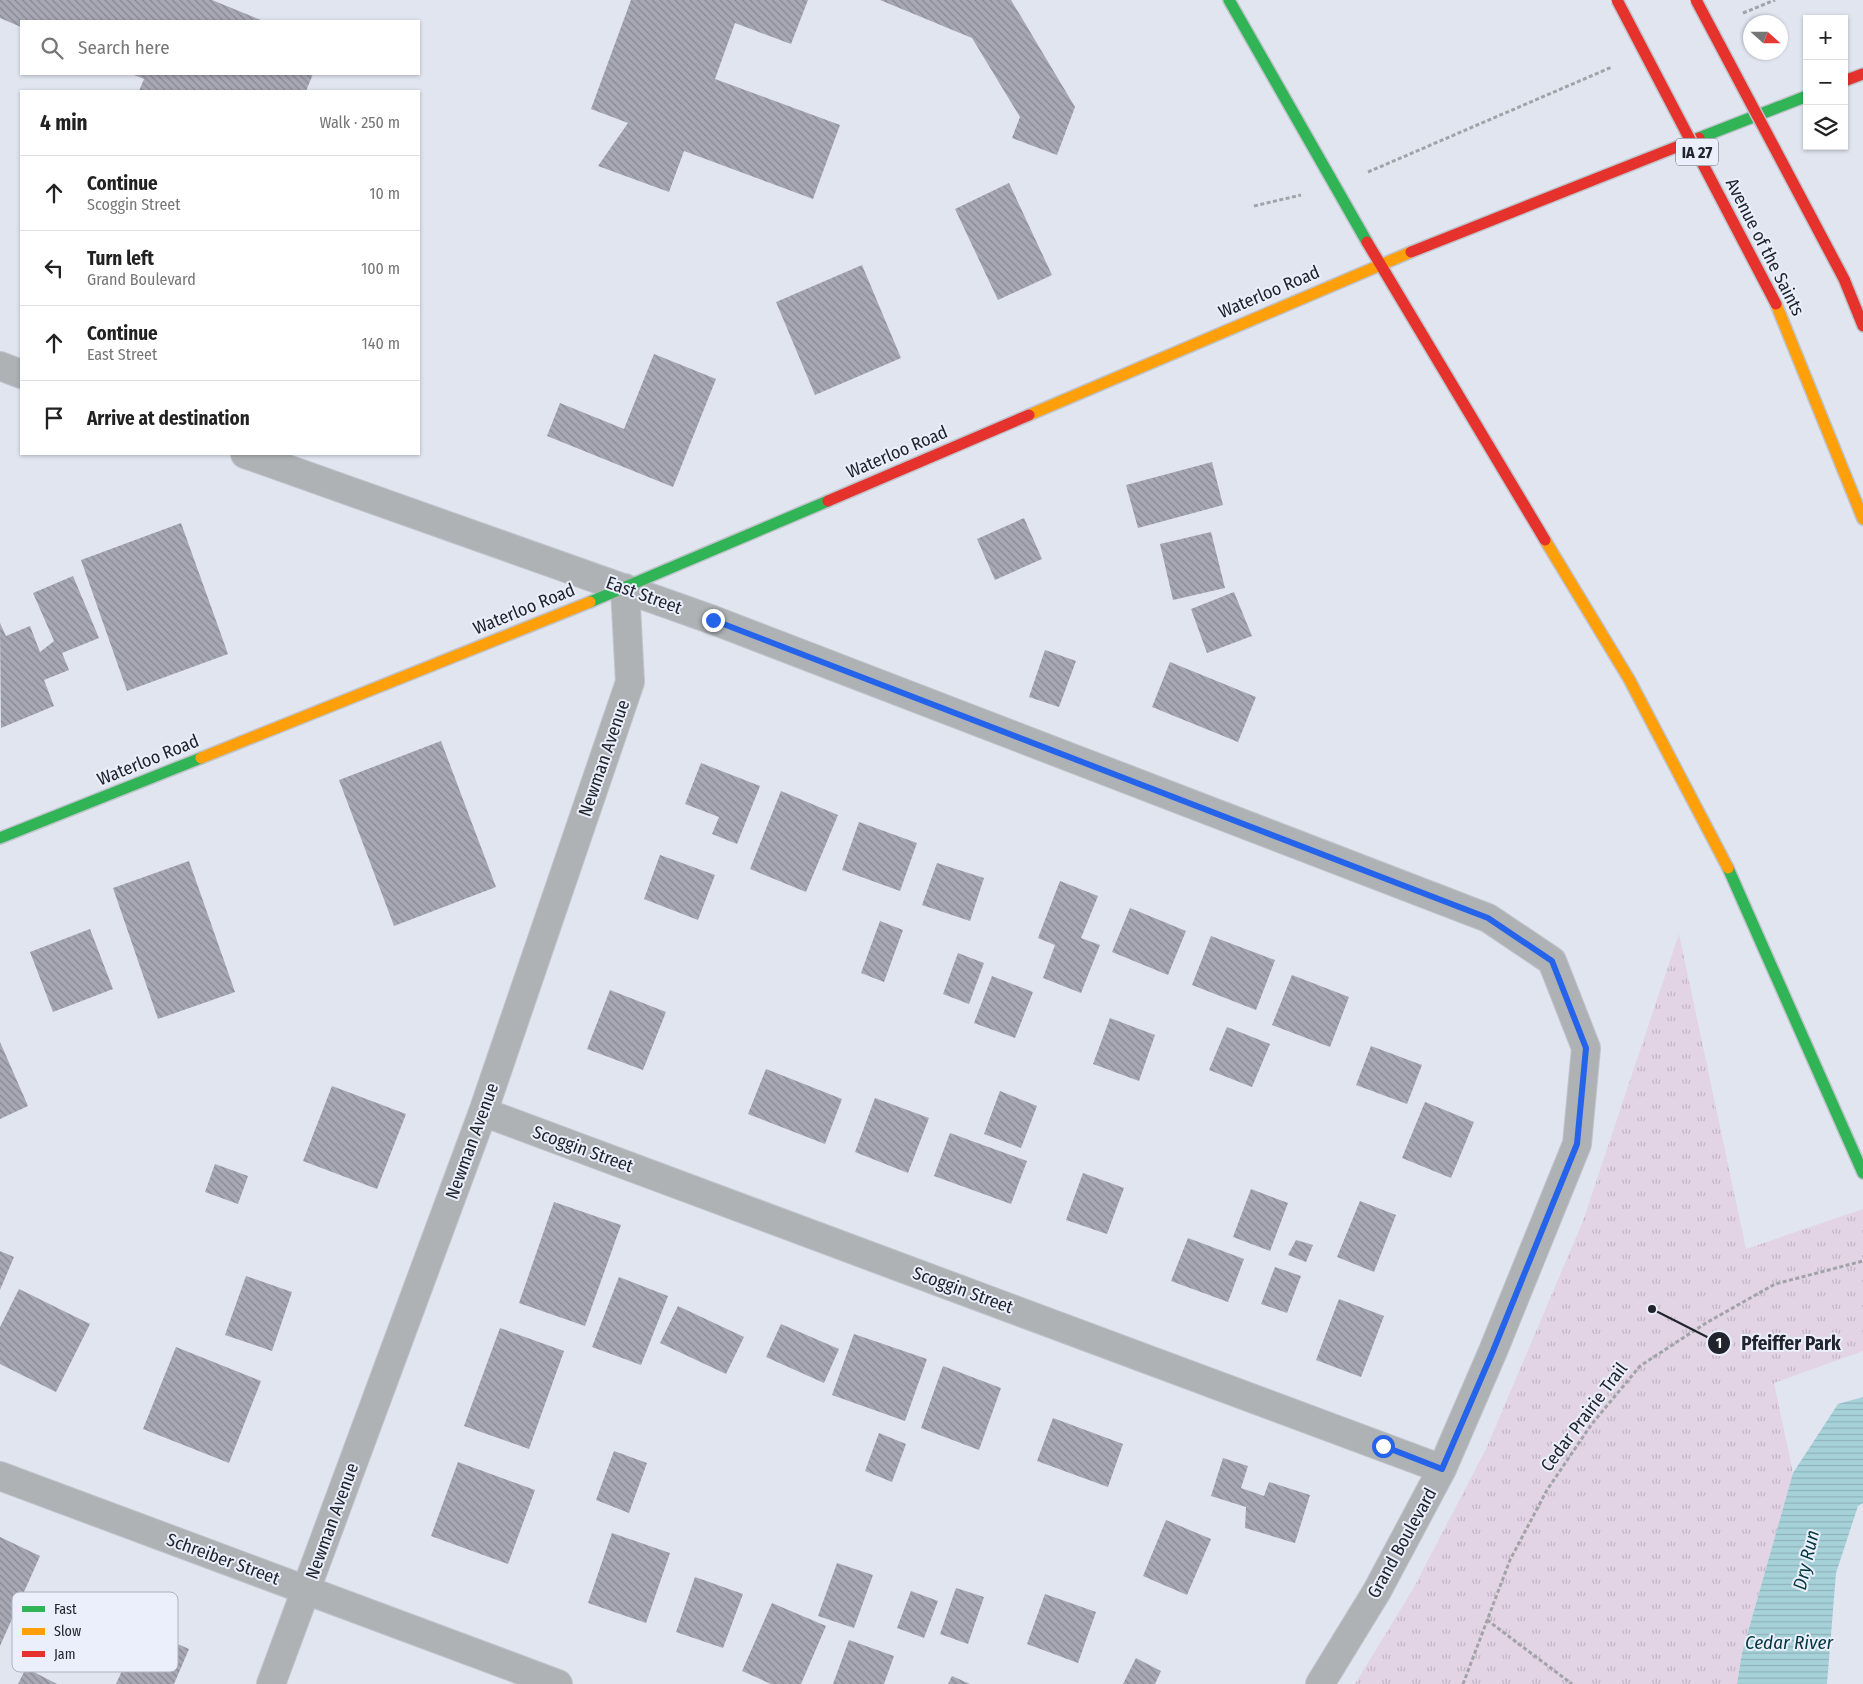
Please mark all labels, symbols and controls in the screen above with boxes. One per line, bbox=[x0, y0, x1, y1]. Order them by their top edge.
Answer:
north arrow bbox=[1743, 15, 1788, 60]
map controls bbox=[1803, 15, 1848, 150]
button: + bbox=[1803, 15, 1848, 60]
search box bbox=[20, 20, 420, 75]
icon: search bbox=[38, 34, 66, 62]
text: Search here bbox=[78, 36, 170, 59]
button: − bbox=[1803, 60, 1848, 105]
button: layers bbox=[1803, 105, 1848, 150]
text: 4 min bbox=[40, 110, 88, 136]
text: Walk · 250 m bbox=[319, 113, 400, 132]
road number: IA 27 bbox=[1676, 138, 1718, 166]
text: Continue bbox=[87, 172, 158, 195]
street label: Avenue of the Saints bbox=[1721, 175, 1809, 320]
icon: ahead bbox=[40, 179, 68, 207]
text: 10 m bbox=[369, 184, 400, 203]
text: Scoggin Street bbox=[87, 195, 181, 214]
text: Turn left bbox=[87, 247, 154, 270]
icon: left bbox=[40, 254, 68, 282]
text: 100 m bbox=[361, 259, 400, 278]
street label: Waterloo Road bbox=[1215, 261, 1323, 323]
text: Grand Boulevard bbox=[87, 270, 196, 289]
text: Continue bbox=[87, 322, 158, 345]
icon: ahead bbox=[40, 329, 68, 357]
text: 140 m bbox=[362, 334, 400, 353]
text: East Street bbox=[87, 345, 157, 364]
icon: arrive bbox=[40, 404, 68, 432]
text: Arrive at destination bbox=[87, 407, 250, 430]
street label: Waterloo Road bbox=[843, 421, 951, 483]
street label: East Street bbox=[603, 571, 685, 619]
street label: Waterloo Road bbox=[470, 579, 578, 639]
route end bbox=[702, 609, 725, 632]
street label: Newman Avenue bbox=[574, 697, 634, 819]
street label: Waterloo Road bbox=[94, 730, 202, 790]
street label: Newman Avenue bbox=[441, 1080, 503, 1202]
street label: Scoggin Street bbox=[530, 1121, 636, 1177]
street label: Scoggin Street bbox=[910, 1262, 1016, 1318]
callout: Pfeiffer Park bbox=[1706, 1326, 1850, 1360]
text: Pfeiffer Park bbox=[1741, 1332, 1841, 1355]
text: 1 bbox=[1716, 1334, 1722, 1352]
street label: Cedar Prairie Trail bbox=[1536, 1358, 1632, 1476]
route start bbox=[1372, 1435, 1395, 1458]
street label: Newman Avenue bbox=[301, 1460, 363, 1582]
street label: Grand Boulevard bbox=[1363, 1484, 1441, 1602]
street label: Schreiber Street bbox=[164, 1528, 283, 1590]
water label: Dry Run bbox=[1788, 1528, 1824, 1592]
legend bbox=[12, 1592, 178, 1672]
text: Fast bbox=[54, 1601, 77, 1618]
text: Slow bbox=[54, 1623, 81, 1640]
water label: Cedar River bbox=[1745, 1631, 1834, 1654]
text: Jam bbox=[54, 1646, 75, 1663]

